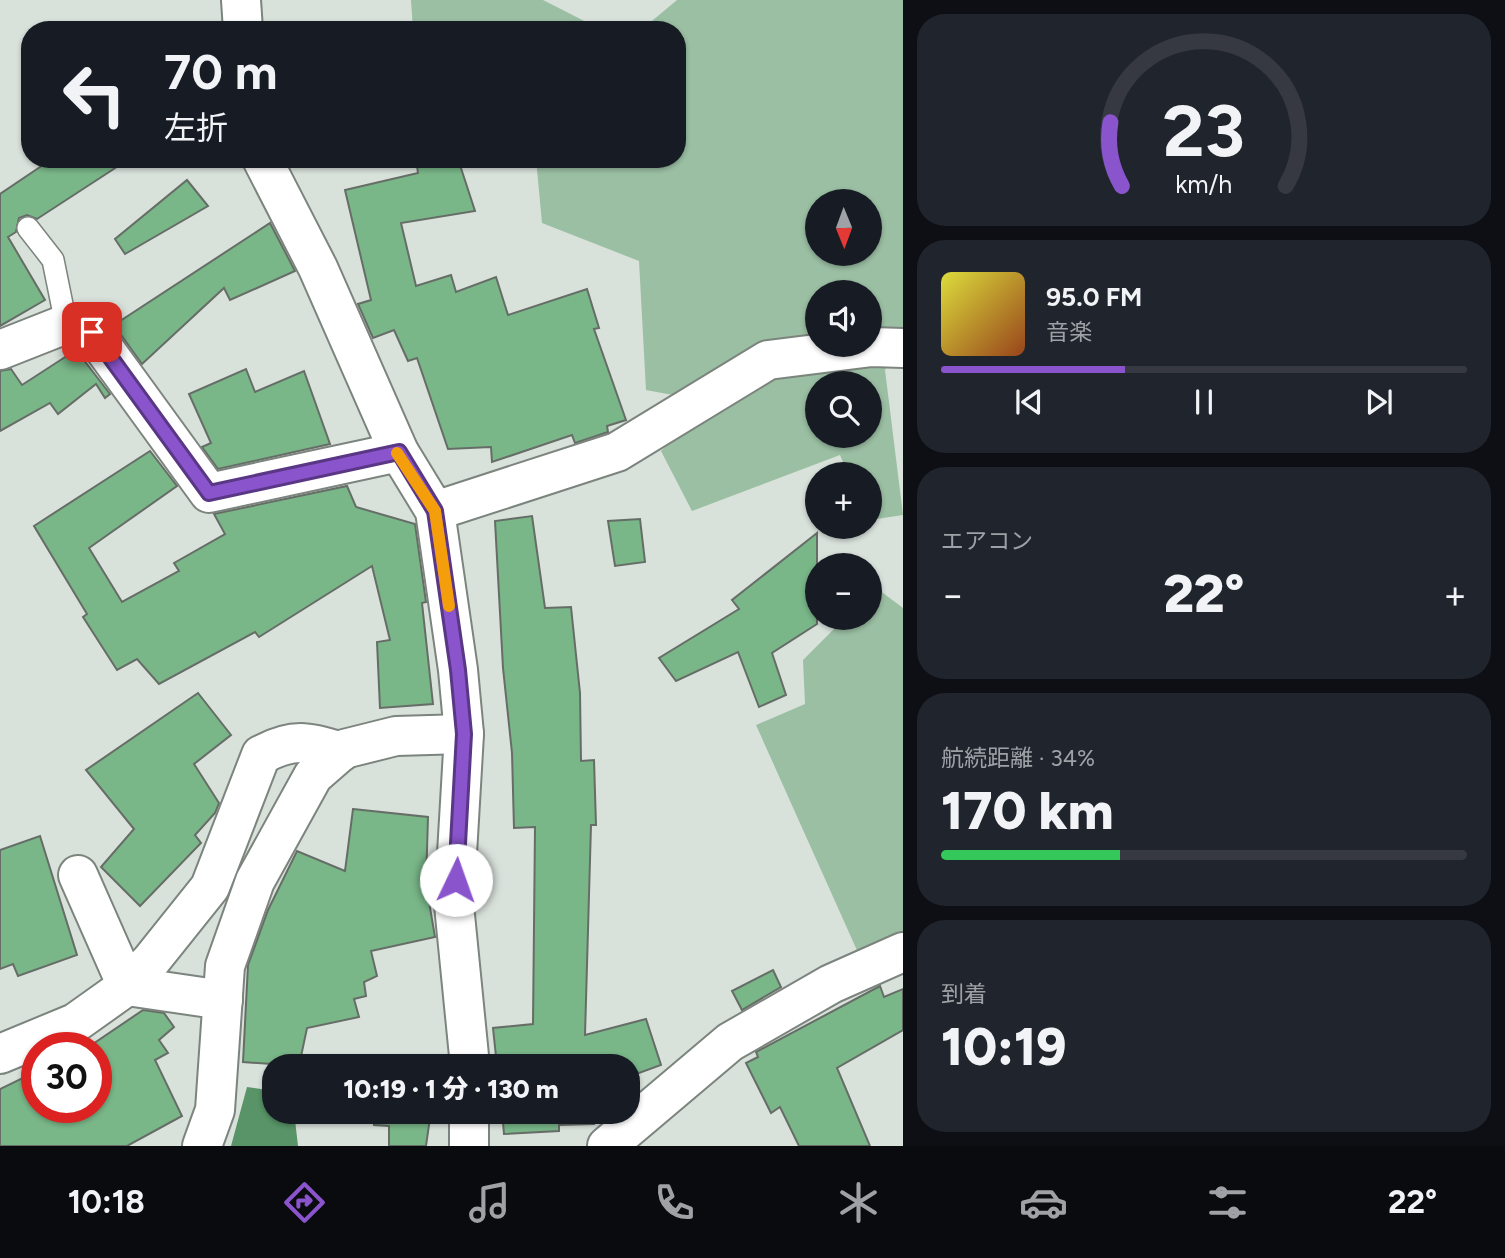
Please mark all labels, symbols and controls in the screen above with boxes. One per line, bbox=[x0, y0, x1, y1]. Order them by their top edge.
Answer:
text: 70 m bbox=[164, 42, 277, 101]
icon: left bbox=[49, 49, 140, 140]
text: 23 bbox=[1163, 88, 1245, 175]
text: 左折 bbox=[164, 109, 228, 147]
text: km/h bbox=[1175, 169, 1233, 199]
north arrow bbox=[805, 189, 882, 266]
map controls bbox=[805, 189, 882, 630]
button: sound bbox=[805, 280, 882, 357]
text: 95.0 FM bbox=[1046, 281, 1142, 313]
pin bbox=[62, 302, 122, 362]
icon: arrive bbox=[73, 313, 111, 351]
text: 音楽 bbox=[1046, 318, 1092, 346]
button: search bbox=[805, 371, 882, 448]
icon: previous bbox=[1010, 383, 1048, 421]
icon: pause bbox=[1185, 383, 1223, 421]
icon: next bbox=[1360, 383, 1398, 421]
button: + bbox=[805, 462, 882, 539]
text: エアコン bbox=[941, 527, 1033, 555]
button: − bbox=[805, 553, 882, 630]
text: 22° bbox=[1163, 563, 1245, 625]
text: − bbox=[941, 572, 965, 618]
text: + bbox=[1443, 572, 1467, 618]
text: 航続距離 · 34% bbox=[941, 744, 1095, 772]
text: 170 km bbox=[941, 780, 1114, 842]
position arrow bbox=[419, 843, 493, 917]
text: 到着 bbox=[941, 980, 987, 1008]
text: 10:19 bbox=[941, 1016, 1067, 1078]
speed limit sign: 30 bbox=[21, 1032, 112, 1123]
text: 10:19 · 1 分 · 130 m bbox=[343, 1073, 559, 1105]
icon: directions bbox=[280, 1178, 329, 1227]
icon: music bbox=[465, 1178, 514, 1227]
icon: phone bbox=[650, 1178, 699, 1227]
icon: climate bbox=[834, 1178, 883, 1227]
icon: car bbox=[1019, 1178, 1068, 1227]
icon: filters bbox=[1203, 1178, 1252, 1227]
text: 10:18 bbox=[68, 1183, 145, 1221]
text: 22° bbox=[1388, 1183, 1437, 1221]

